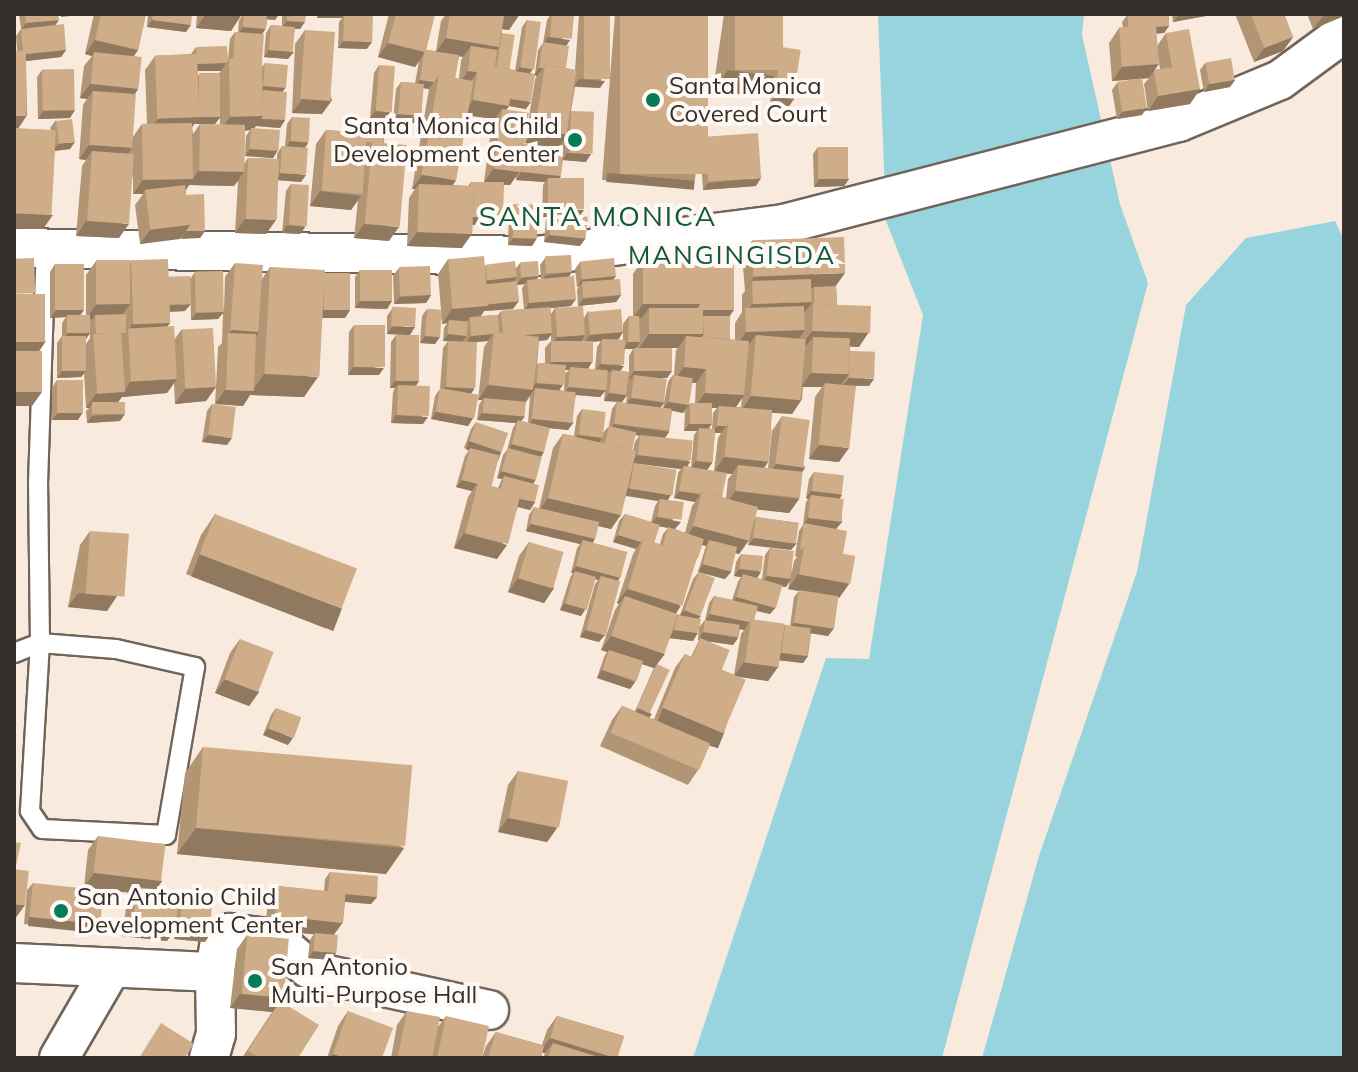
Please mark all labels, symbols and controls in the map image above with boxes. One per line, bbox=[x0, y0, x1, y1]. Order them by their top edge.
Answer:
place label: Santa Monica Covered Court bbox=[669, 72, 827, 128]
marker: Santa Monica Covered Court bbox=[644, 91, 662, 109]
place label: Santa Monica Child Development Center bbox=[333, 112, 559, 168]
marker: Santa Monica Child Development Center bbox=[566, 131, 584, 149]
district label: SANTA MONICA bbox=[479, 199, 717, 233]
district label: MANGINGISDA bbox=[628, 239, 836, 271]
place label: San Antonio Child Development Center bbox=[77, 883, 303, 939]
marker: San Antonio Child Development Center bbox=[52, 902, 70, 920]
place label: San Antonio Multi-Purpose Hall bbox=[271, 953, 477, 1009]
marker: San Antonio Multi-Purpose Hall bbox=[246, 972, 264, 990]

